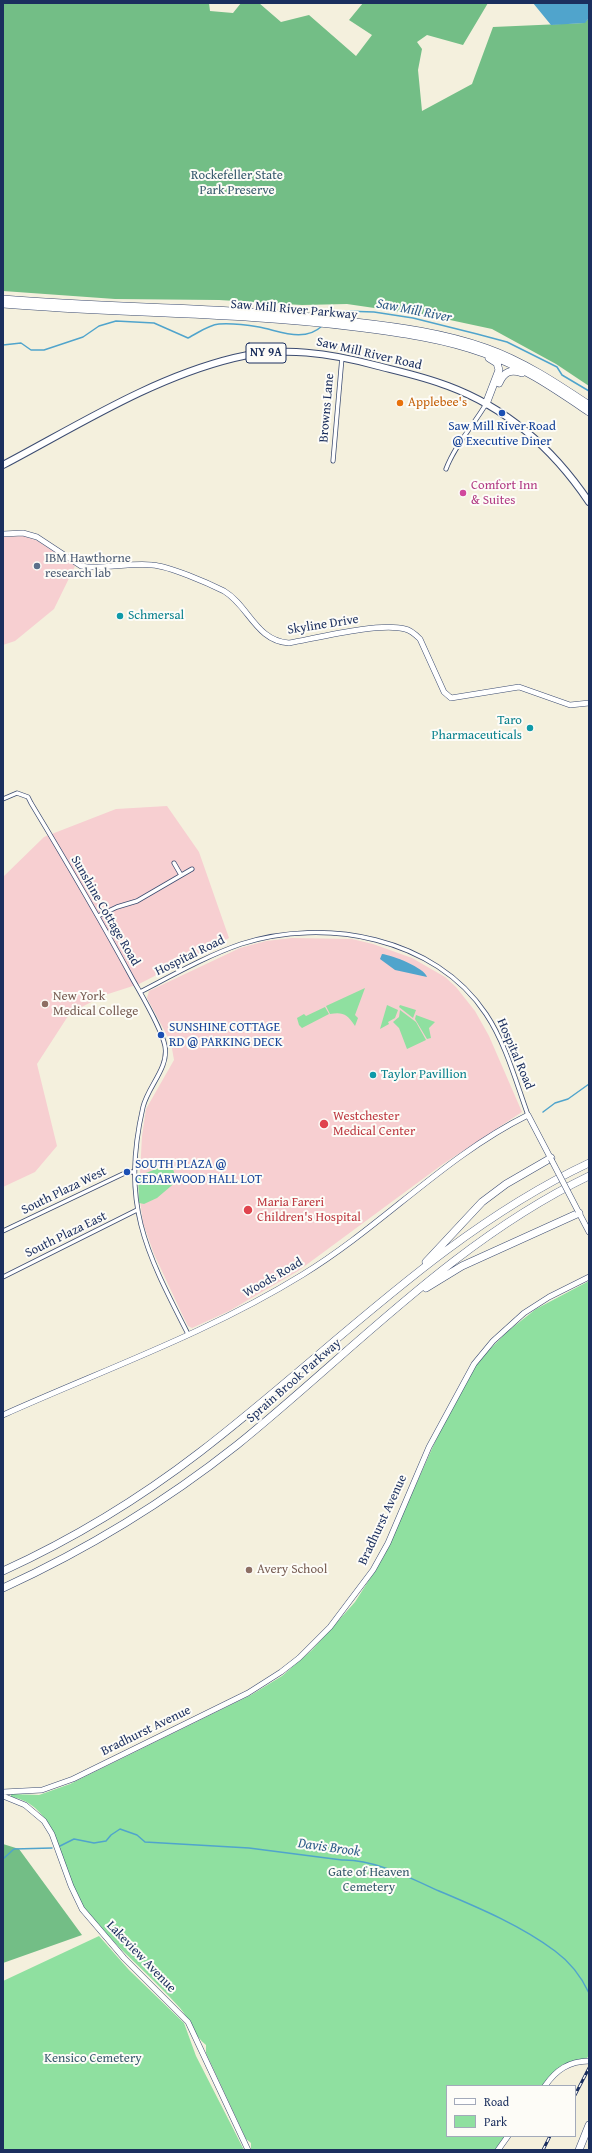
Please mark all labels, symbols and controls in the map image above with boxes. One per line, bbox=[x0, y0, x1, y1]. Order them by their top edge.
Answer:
park label: Rockefeller State Park Preserve bbox=[191, 168, 283, 199]
water label: Saw Mill River bbox=[375, 295, 453, 327]
street label: Saw Mill River Parkway bbox=[230, 297, 358, 323]
street label: Saw Mill River Road bbox=[315, 334, 423, 374]
road number: NY 9A bbox=[246, 343, 286, 363]
street label: Browns Lane bbox=[316, 373, 338, 443]
place label: Applebee's bbox=[408, 395, 467, 411]
marker: Applebee's bbox=[395, 398, 405, 408]
marker: Saw Mill River Road @ Executive Diner bbox=[497, 408, 507, 418]
place label: Saw Mill River Road @ Executive Diner bbox=[448, 419, 556, 450]
place label: Comfort Inn & Suites bbox=[471, 478, 538, 509]
marker: Comfort Inn & Suites bbox=[458, 488, 468, 498]
place label: IBM Hawthorne research lab bbox=[45, 551, 131, 582]
marker: IBM Hawthorne research lab bbox=[32, 561, 42, 571]
place label: Schmersal bbox=[128, 608, 184, 624]
marker: Schmersal bbox=[115, 611, 125, 621]
street label: Skyline Drive bbox=[286, 612, 360, 638]
place label: Taro Pharmaceuticals bbox=[432, 713, 522, 744]
marker: Taro Pharmaceuticals bbox=[525, 723, 535, 733]
street label: Sunshine Cottage Road bbox=[67, 853, 143, 969]
street label: Hospital Road bbox=[153, 932, 227, 980]
place label: New York Medical College bbox=[53, 989, 138, 1020]
marker: New York Medical College bbox=[40, 999, 50, 1009]
street label: Hospital Road bbox=[493, 1016, 537, 1092]
place label: SUNSHINE COTTAGE RD @ PARKING DECK bbox=[169, 1020, 282, 1051]
marker: SUNSHINE COTTAGE RD @ PARKING DECK bbox=[156, 1030, 166, 1040]
place label: Taylor Pavillion bbox=[381, 1067, 467, 1083]
marker: Taylor Pavillion bbox=[368, 1070, 378, 1080]
place label: Westchester Medical Center bbox=[333, 1109, 415, 1140]
marker: Westchester Medical Center bbox=[318, 1118, 330, 1130]
place label: SOUTH PLAZA @ CEDARWOOD HALL LOT bbox=[135, 1157, 262, 1188]
street label: South Plaza West bbox=[19, 1164, 109, 1218]
marker: SOUTH PLAZA @ CEDARWOOD HALL LOT bbox=[122, 1167, 132, 1177]
place label: Maria Fareri Children's Hospital bbox=[257, 1195, 361, 1226]
marker: Maria Fareri Children's Hospital bbox=[242, 1204, 254, 1216]
street label: South Plaza East bbox=[23, 1209, 109, 1261]
street label: Woods Road bbox=[241, 1255, 305, 1301]
street label: Sprain Brook Parkway bbox=[243, 1336, 345, 1426]
street label: Bradhurst Avenue bbox=[355, 1472, 411, 1568]
place label: Avery School bbox=[257, 1562, 327, 1578]
marker: Avery School bbox=[244, 1565, 254, 1575]
street label: Bradhurst Avenue bbox=[99, 1703, 193, 1759]
water label: Davis Brook bbox=[297, 1835, 361, 1861]
park label: Gate of Heaven Cemetery bbox=[328, 1865, 410, 1896]
street label: Lakeview Avenue bbox=[103, 1918, 179, 1996]
park label: Kensico Cemetery bbox=[44, 2051, 142, 2067]
legend bbox=[446, 2085, 576, 2137]
text: Road bbox=[484, 2093, 509, 2110]
text: Park bbox=[484, 2113, 507, 2130]

